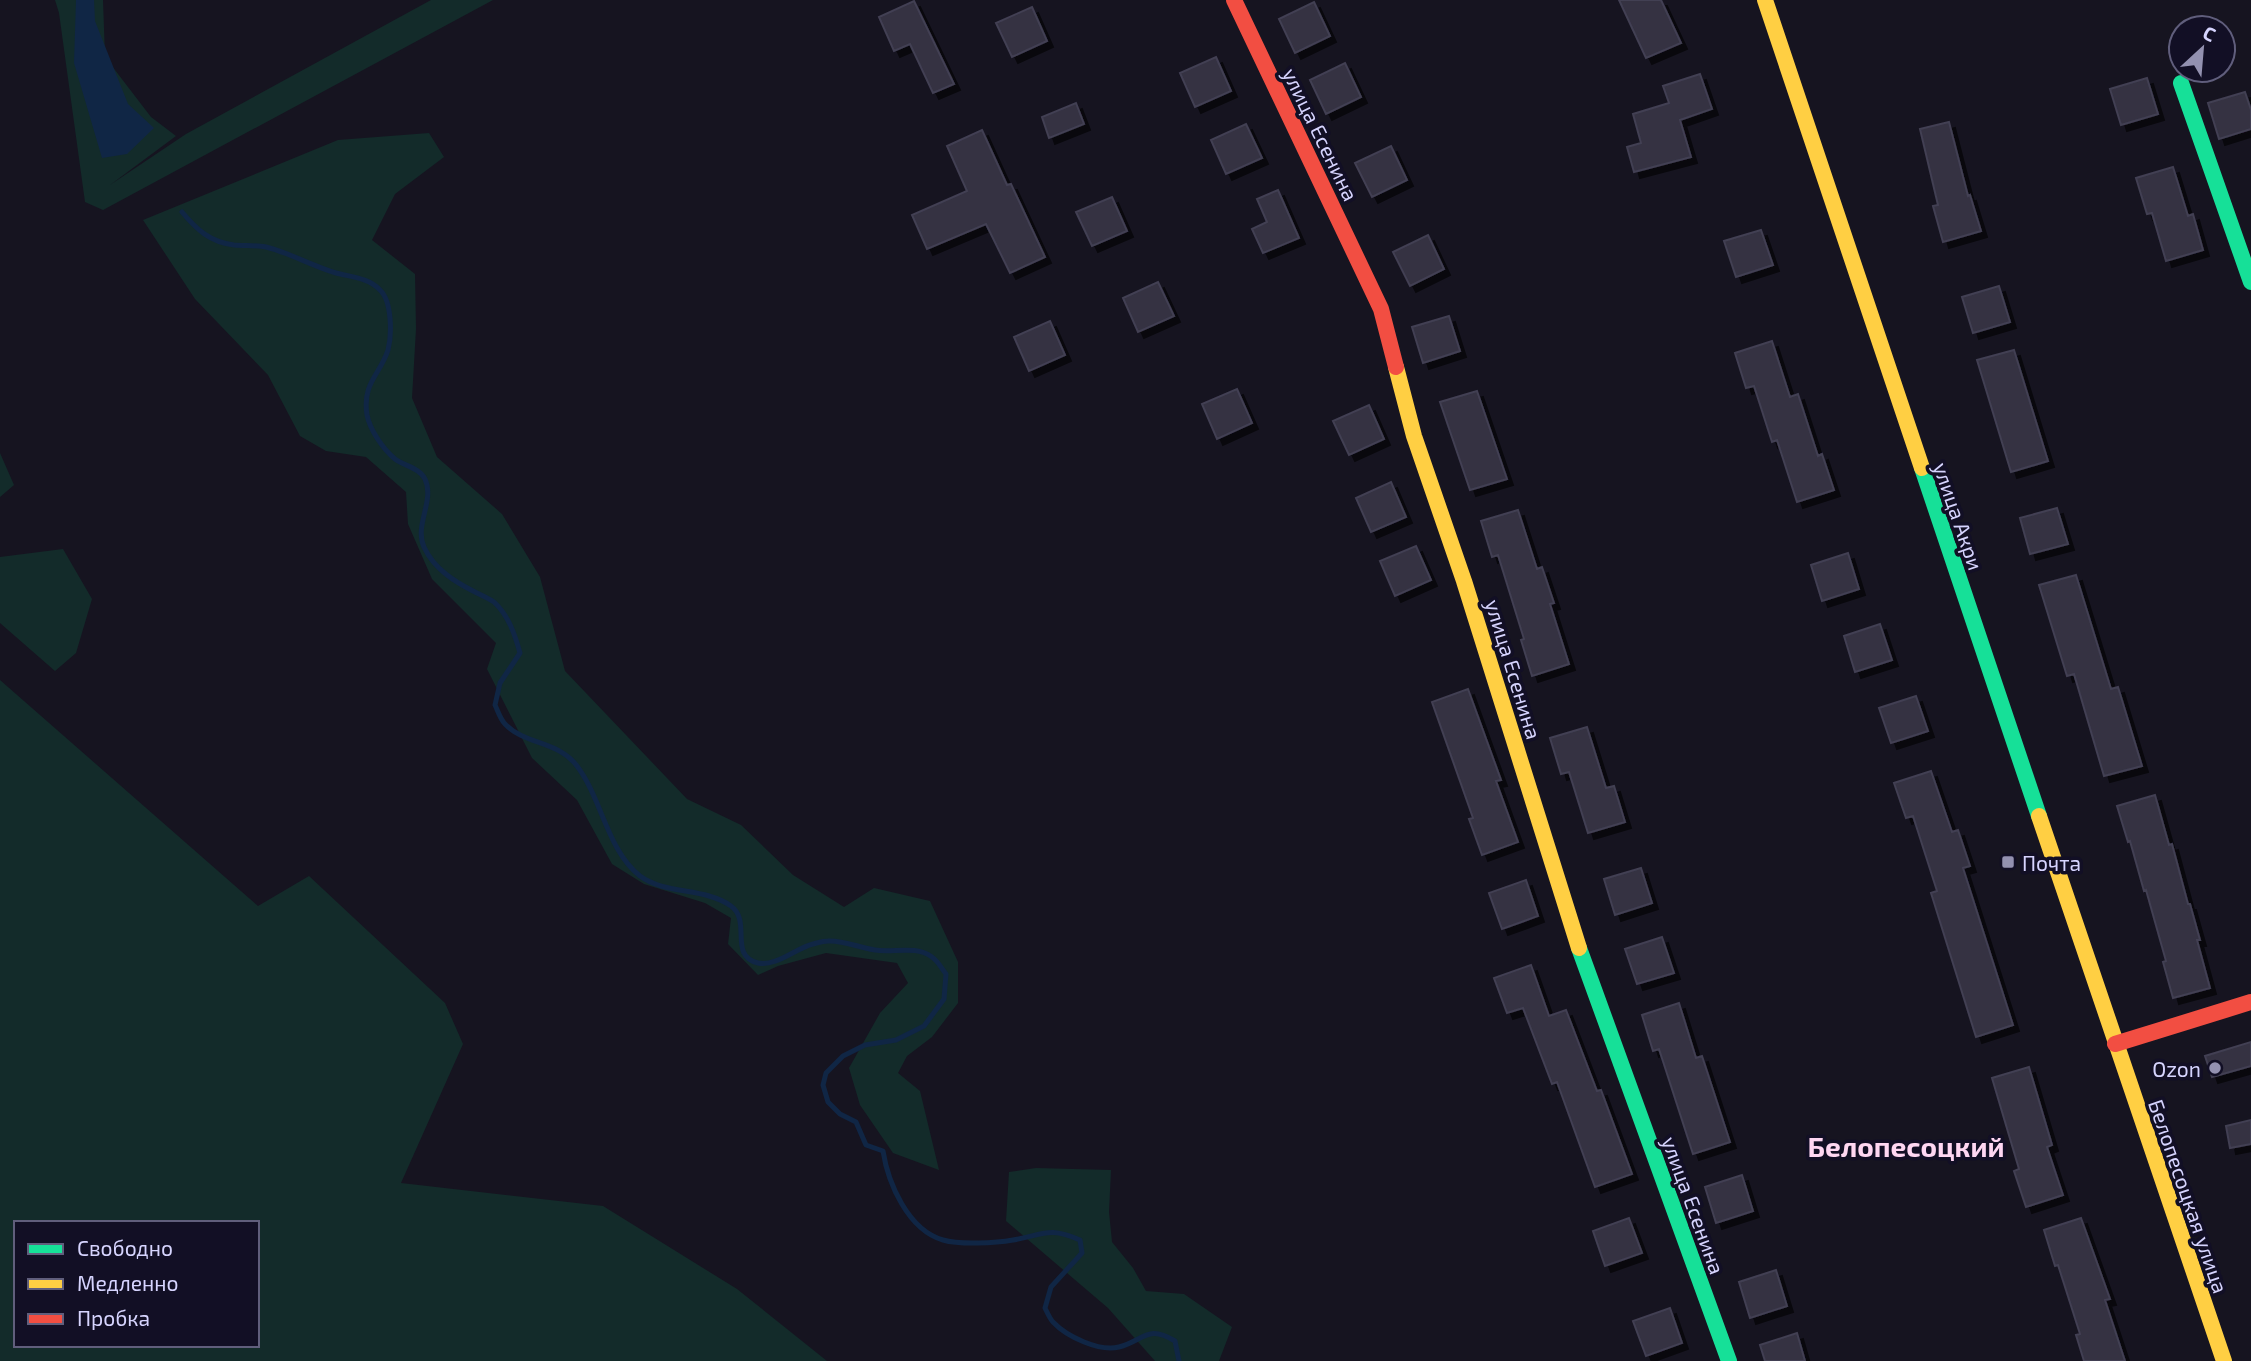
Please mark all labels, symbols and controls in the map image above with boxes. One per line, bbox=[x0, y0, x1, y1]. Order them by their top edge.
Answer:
north arrow bbox=[2167, 14, 2237, 84]
text: С bbox=[2200, 20, 2220, 46]
street label: улица Есенина bbox=[1277, 63, 1364, 205]
street label: улица Акри bbox=[1928, 459, 1989, 573]
street label: улица Есенина bbox=[1480, 596, 1547, 742]
place label: Почта bbox=[2022, 850, 2081, 875]
marker: Почта bbox=[2000, 854, 2016, 870]
place label: Ozon bbox=[2152, 1056, 2201, 1081]
marker: Ozon bbox=[2207, 1060, 2223, 1076]
street label: Белопесоцкая улица bbox=[2143, 1096, 2234, 1297]
district label: Белопесоцкий bbox=[1807, 1129, 2005, 1163]
street label: улица Есенина bbox=[1657, 1133, 1731, 1278]
legend bbox=[14, 1221, 259, 1347]
text: Свободно bbox=[77, 1235, 173, 1260]
text: Медленно bbox=[77, 1270, 179, 1295]
text: Пробка bbox=[77, 1305, 150, 1330]

